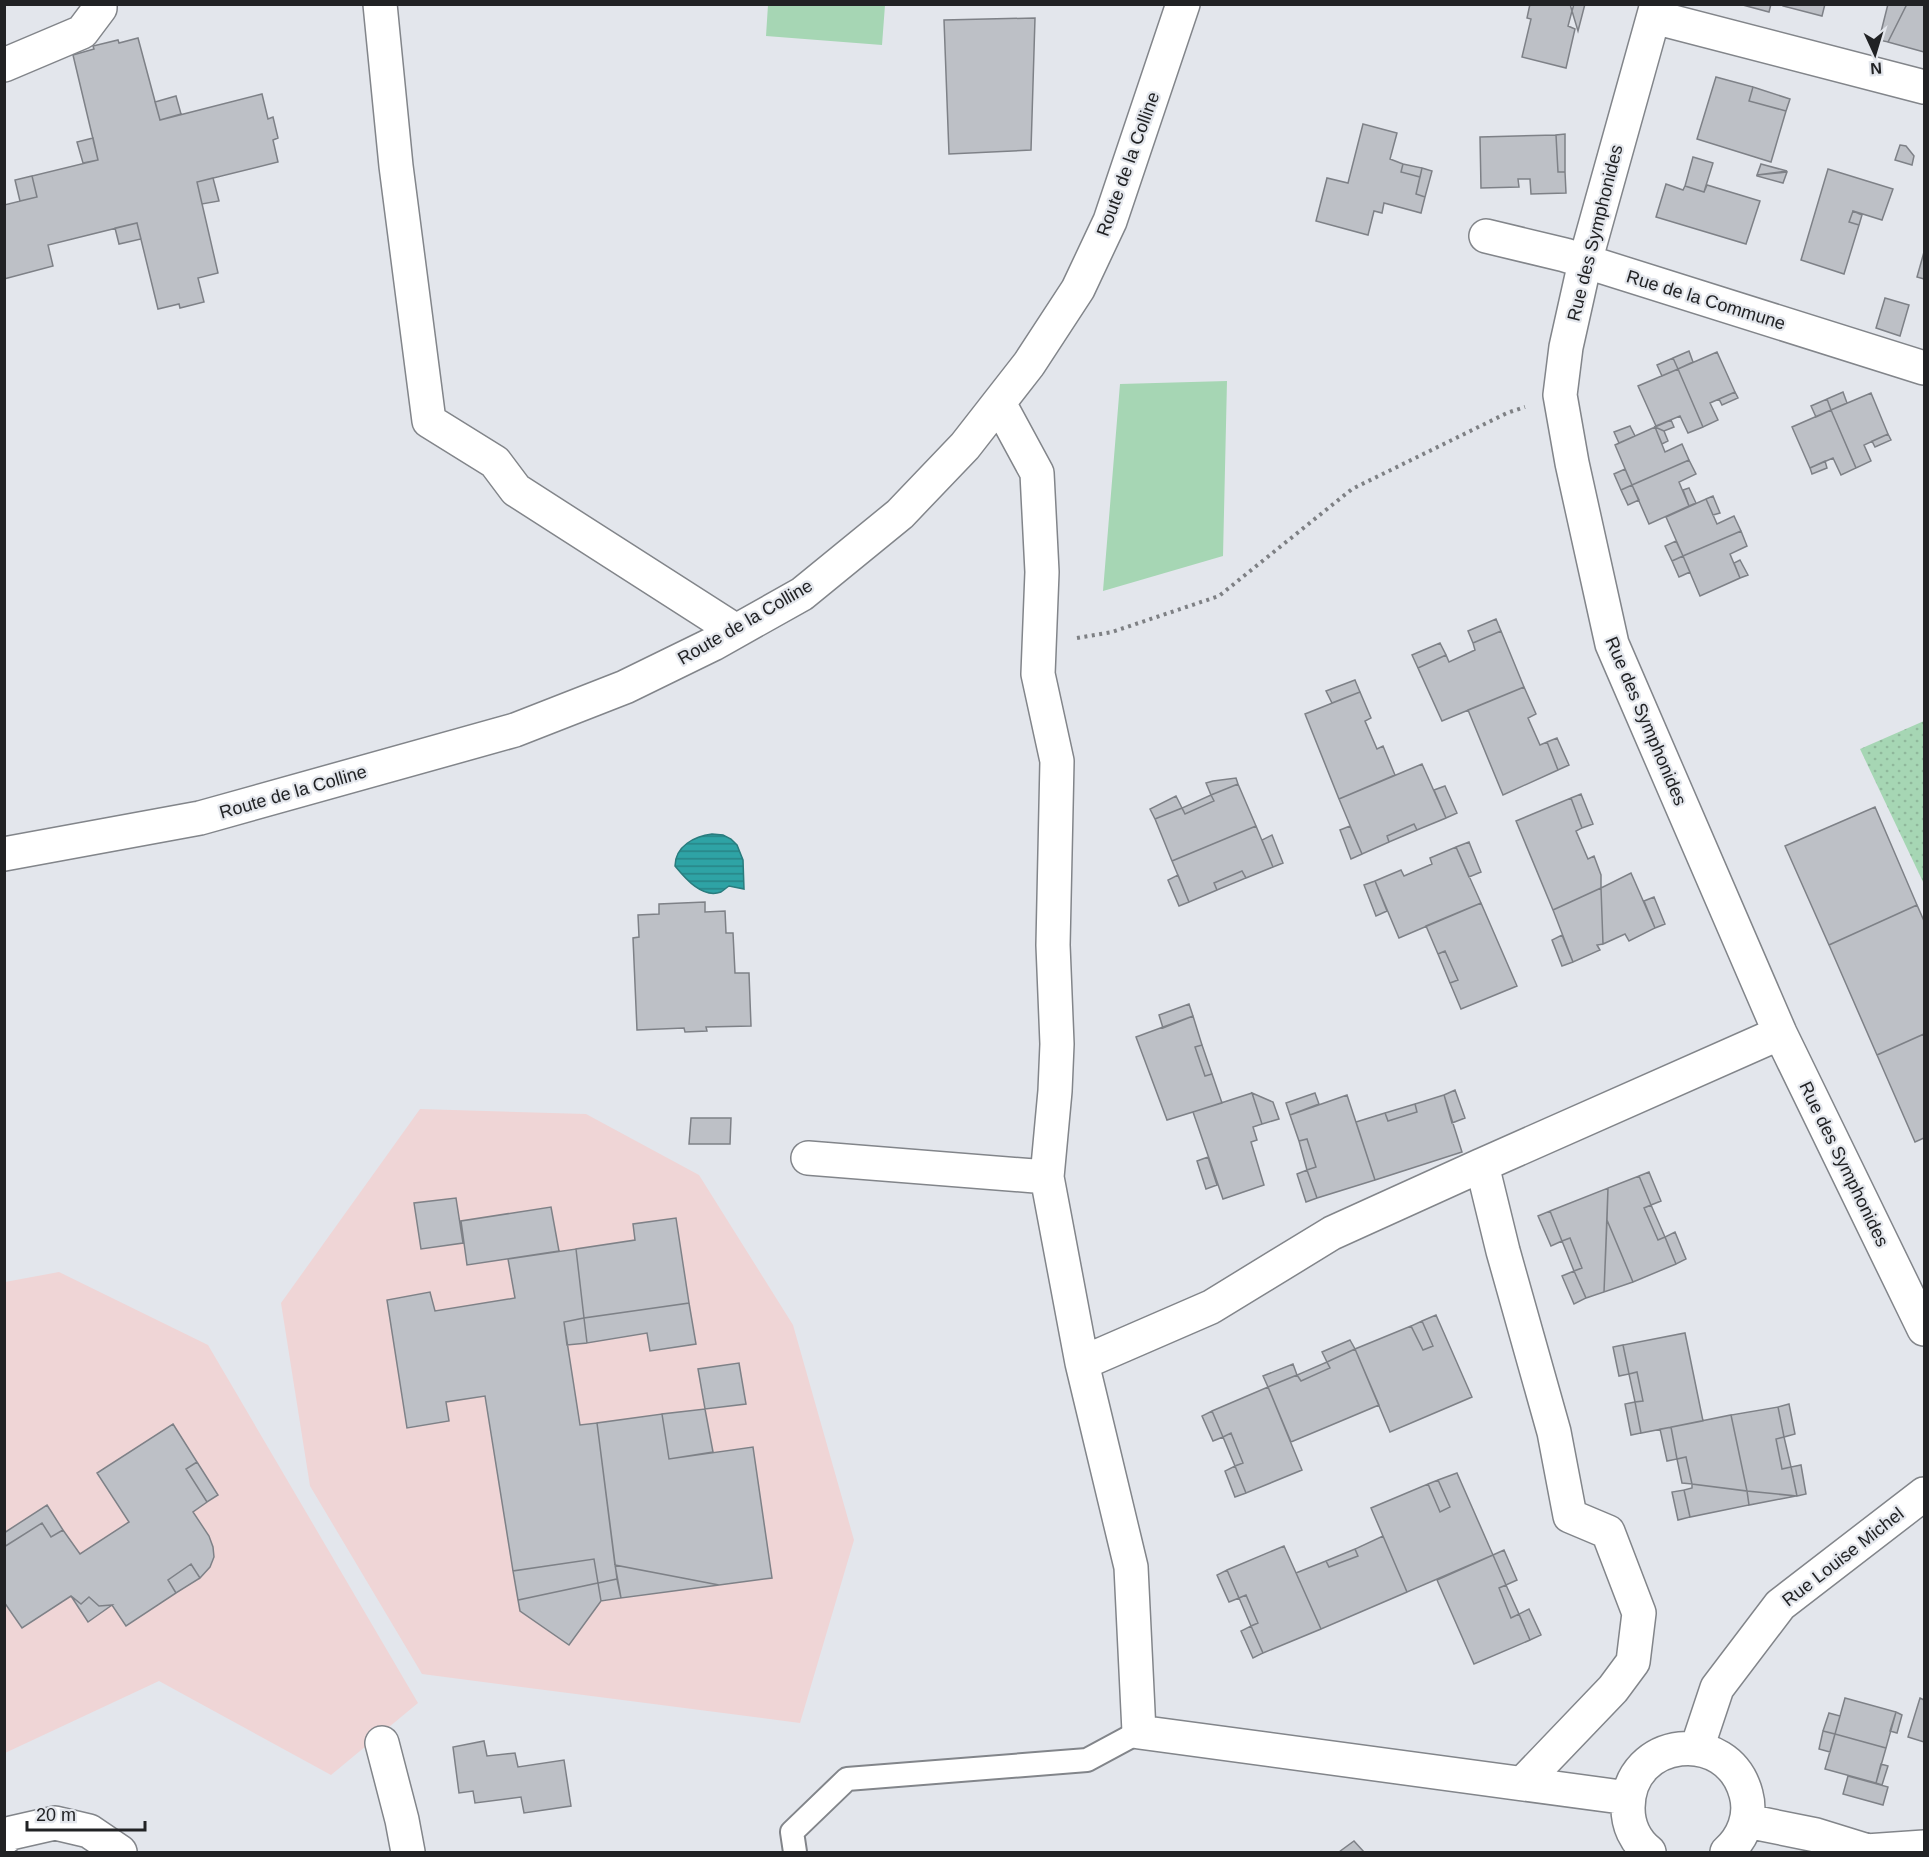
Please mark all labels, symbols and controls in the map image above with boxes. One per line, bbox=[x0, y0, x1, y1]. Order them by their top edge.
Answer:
north arrow bbox=[1845, 24, 1905, 84]
text: N bbox=[1870, 60, 1882, 77]
street label: Route de la Colline bbox=[1093, 89, 1163, 239]
street label: Rue des Symphonides bbox=[1563, 143, 1627, 323]
street label: Rue de la Commune bbox=[1624, 266, 1788, 334]
street label: Route de la Colline bbox=[674, 575, 816, 669]
street label: Rue des Symphonides bbox=[1601, 634, 1691, 808]
street label: Route de la Colline bbox=[217, 761, 369, 823]
street label: Rue des Symphonides bbox=[1795, 1078, 1893, 1250]
street label: Rue Louise Michel bbox=[1778, 1504, 1908, 1610]
scale bar bbox=[27, 1794, 146, 1832]
text: 20 m bbox=[36, 1805, 76, 1825]

